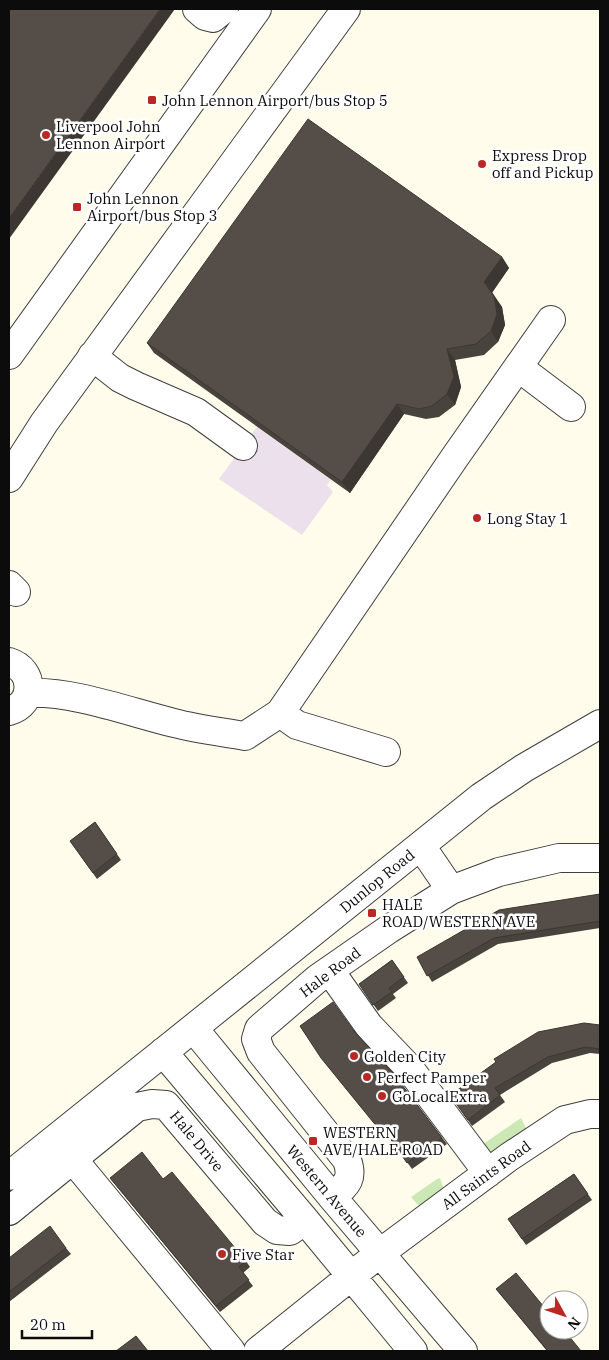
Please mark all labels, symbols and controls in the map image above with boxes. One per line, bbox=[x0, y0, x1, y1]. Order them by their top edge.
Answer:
place label: John Lennon Airport/bus Stop 5 bbox=[162, 91, 388, 110]
marker: John Lennon Airport/bus Stop 5 bbox=[146, 94, 158, 106]
place label: Liverpool John Lennon Airport bbox=[56, 117, 165, 153]
marker: Liverpool John Lennon Airport bbox=[40, 129, 52, 141]
place label: Express Drop off and Pickup bbox=[492, 146, 593, 182]
marker: Express Drop off and Pickup bbox=[476, 158, 488, 170]
place label: John Lennon Airport/bus Stop 3 bbox=[87, 189, 218, 225]
marker: John Lennon Airport/bus Stop 3 bbox=[71, 201, 83, 213]
place label: Long Stay 1 bbox=[487, 509, 568, 528]
marker: Long Stay 1 bbox=[471, 512, 483, 524]
street label: Dunlop Road bbox=[336, 845, 418, 917]
place label: HALE ROAD/WESTERN AVE bbox=[382, 895, 535, 931]
marker: HALE ROAD/WESTERN AVE bbox=[366, 907, 378, 919]
street label: Hale Road bbox=[296, 943, 364, 1001]
place label: Golden City bbox=[364, 1047, 446, 1066]
marker: Golden City bbox=[348, 1050, 360, 1062]
place label: Perfect Pamper bbox=[377, 1068, 487, 1087]
marker: Perfect Pamper bbox=[361, 1071, 373, 1083]
place label: GoLocalExtra bbox=[392, 1087, 487, 1106]
marker: GoLocalExtra bbox=[376, 1090, 388, 1102]
street label: Hale Drive bbox=[166, 1107, 228, 1175]
place label: WESTERN AVE/HALE ROAD bbox=[323, 1123, 443, 1159]
marker: WESTERN AVE/HALE ROAD bbox=[307, 1135, 319, 1147]
street label: All Saints Road bbox=[438, 1136, 534, 1214]
street label: Western Avenue bbox=[283, 1141, 371, 1241]
place label: Five Star bbox=[232, 1245, 294, 1264]
marker: Five Star bbox=[216, 1248, 228, 1260]
north arrow bbox=[539, 1290, 589, 1340]
scale bar bbox=[22, 1308, 92, 1340]
text: N bbox=[564, 1313, 584, 1333]
text: 20 m bbox=[30, 1315, 66, 1334]

